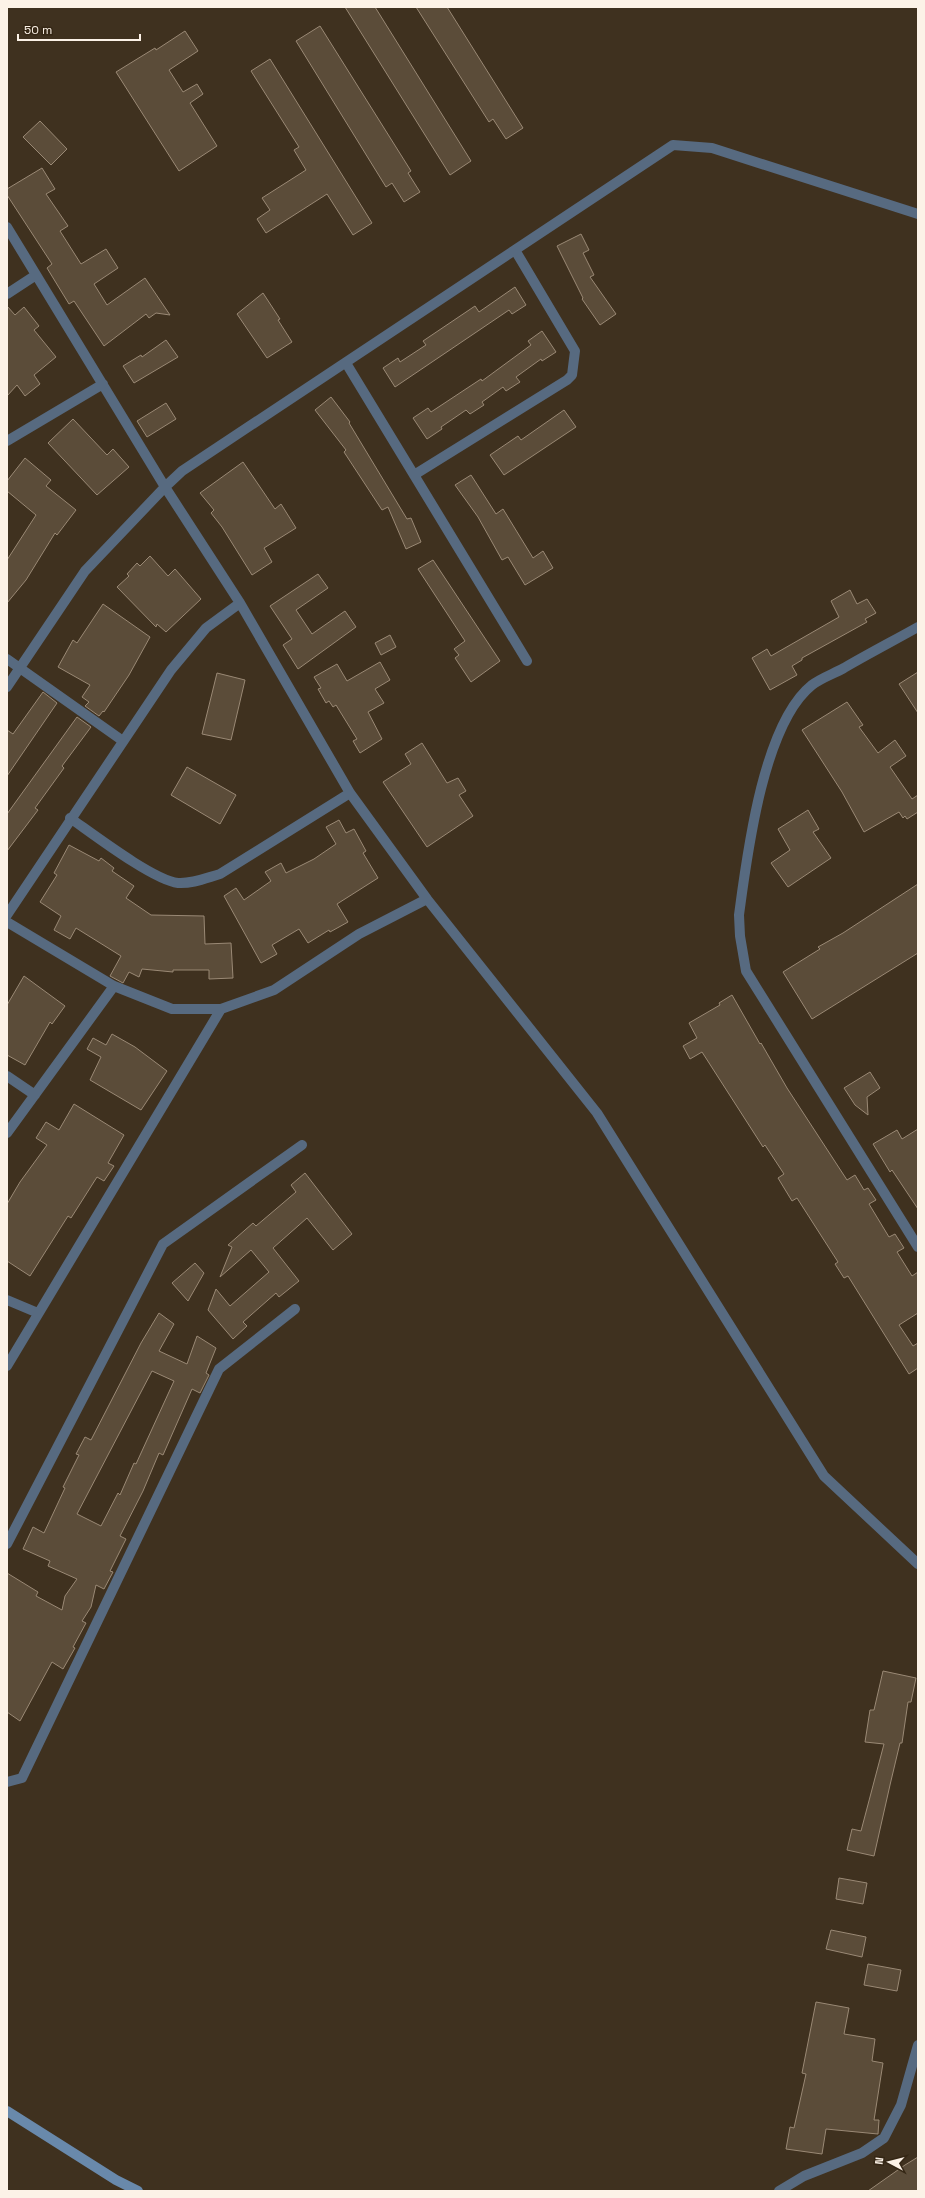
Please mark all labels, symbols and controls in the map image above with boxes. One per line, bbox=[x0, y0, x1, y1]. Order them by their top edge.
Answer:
scale bar bbox=[18, 16, 140, 42]
text: 50 m bbox=[24, 22, 52, 38]
north arrow bbox=[869, 2142, 909, 2182]
text: N bbox=[872, 2156, 886, 2165]

